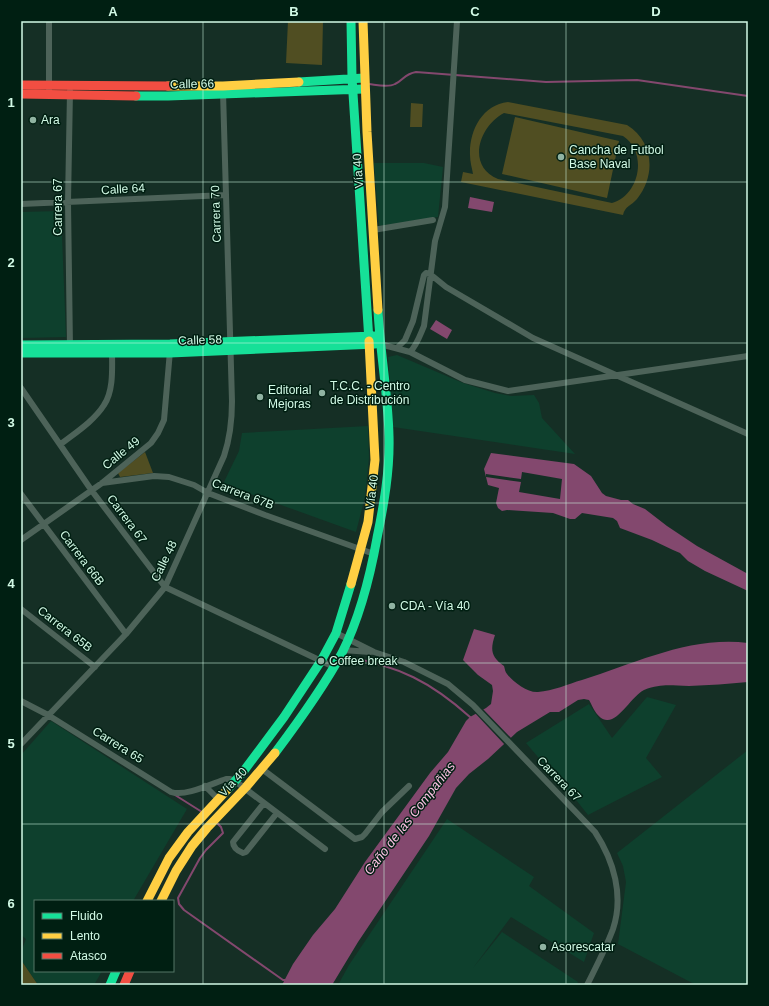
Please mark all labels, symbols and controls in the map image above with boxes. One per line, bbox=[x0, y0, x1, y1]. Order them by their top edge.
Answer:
text: A bbox=[108, 4, 118, 19]
text: B bbox=[289, 4, 299, 19]
text: C bbox=[470, 4, 480, 19]
text: D bbox=[651, 4, 661, 19]
street label: Calle 66 bbox=[170, 77, 214, 91]
text: 1 bbox=[7, 95, 15, 110]
place label: Ara bbox=[41, 113, 60, 127]
marker: Ara bbox=[28, 115, 38, 125]
place label: Cancha de Futbol Base Naval bbox=[569, 143, 664, 171]
marker: Cancha de Futbol Base Naval bbox=[556, 152, 566, 162]
street label: Vía 40 bbox=[350, 153, 366, 189]
street label: Carrera 67 bbox=[51, 178, 65, 236]
street label: Calle 64 bbox=[101, 181, 146, 197]
street label: Carrera 70 bbox=[208, 185, 224, 243]
text: 2 bbox=[7, 255, 15, 270]
street label: Calle 58 bbox=[178, 332, 223, 348]
place label: T.C.C. - Centro de Distribución bbox=[330, 379, 410, 407]
place label: Editorial Mejoras bbox=[268, 383, 311, 411]
marker: T.C.C. - Centro de Distribución bbox=[317, 388, 327, 398]
marker: Editorial Mejoras bbox=[255, 392, 265, 402]
text: 3 bbox=[7, 415, 15, 430]
street label: Calle 49 bbox=[99, 434, 143, 472]
street label: Vía 40 bbox=[363, 474, 381, 510]
street label: Carrera 67B bbox=[210, 476, 276, 512]
street label: Carrera 67 bbox=[104, 492, 150, 546]
street label: Carrera 66B bbox=[57, 528, 107, 588]
street label: Calle 48 bbox=[148, 538, 180, 584]
text: 4 bbox=[7, 576, 15, 591]
place label: CDA - Vía 40 bbox=[400, 599, 470, 613]
marker: CDA - Vía 40 bbox=[387, 601, 397, 611]
street label: Carrera 65B bbox=[35, 603, 95, 655]
place label: Coffee break bbox=[329, 654, 398, 668]
marker: Coffee break bbox=[316, 656, 326, 666]
street label: Carrera 65 bbox=[90, 724, 146, 766]
text: 5 bbox=[7, 736, 15, 751]
street label: Carrera 67 bbox=[534, 754, 584, 805]
water label: Caño de las Compañias bbox=[361, 759, 458, 878]
street label: Vía 40 bbox=[216, 764, 250, 799]
text: 6 bbox=[7, 896, 15, 911]
legend bbox=[34, 900, 174, 972]
text: Fluido bbox=[70, 909, 103, 923]
text: Lento bbox=[70, 929, 100, 943]
place label: Asorescatar bbox=[551, 940, 615, 954]
marker: Asorescatar bbox=[538, 942, 548, 952]
text: Atasco bbox=[70, 949, 107, 963]

